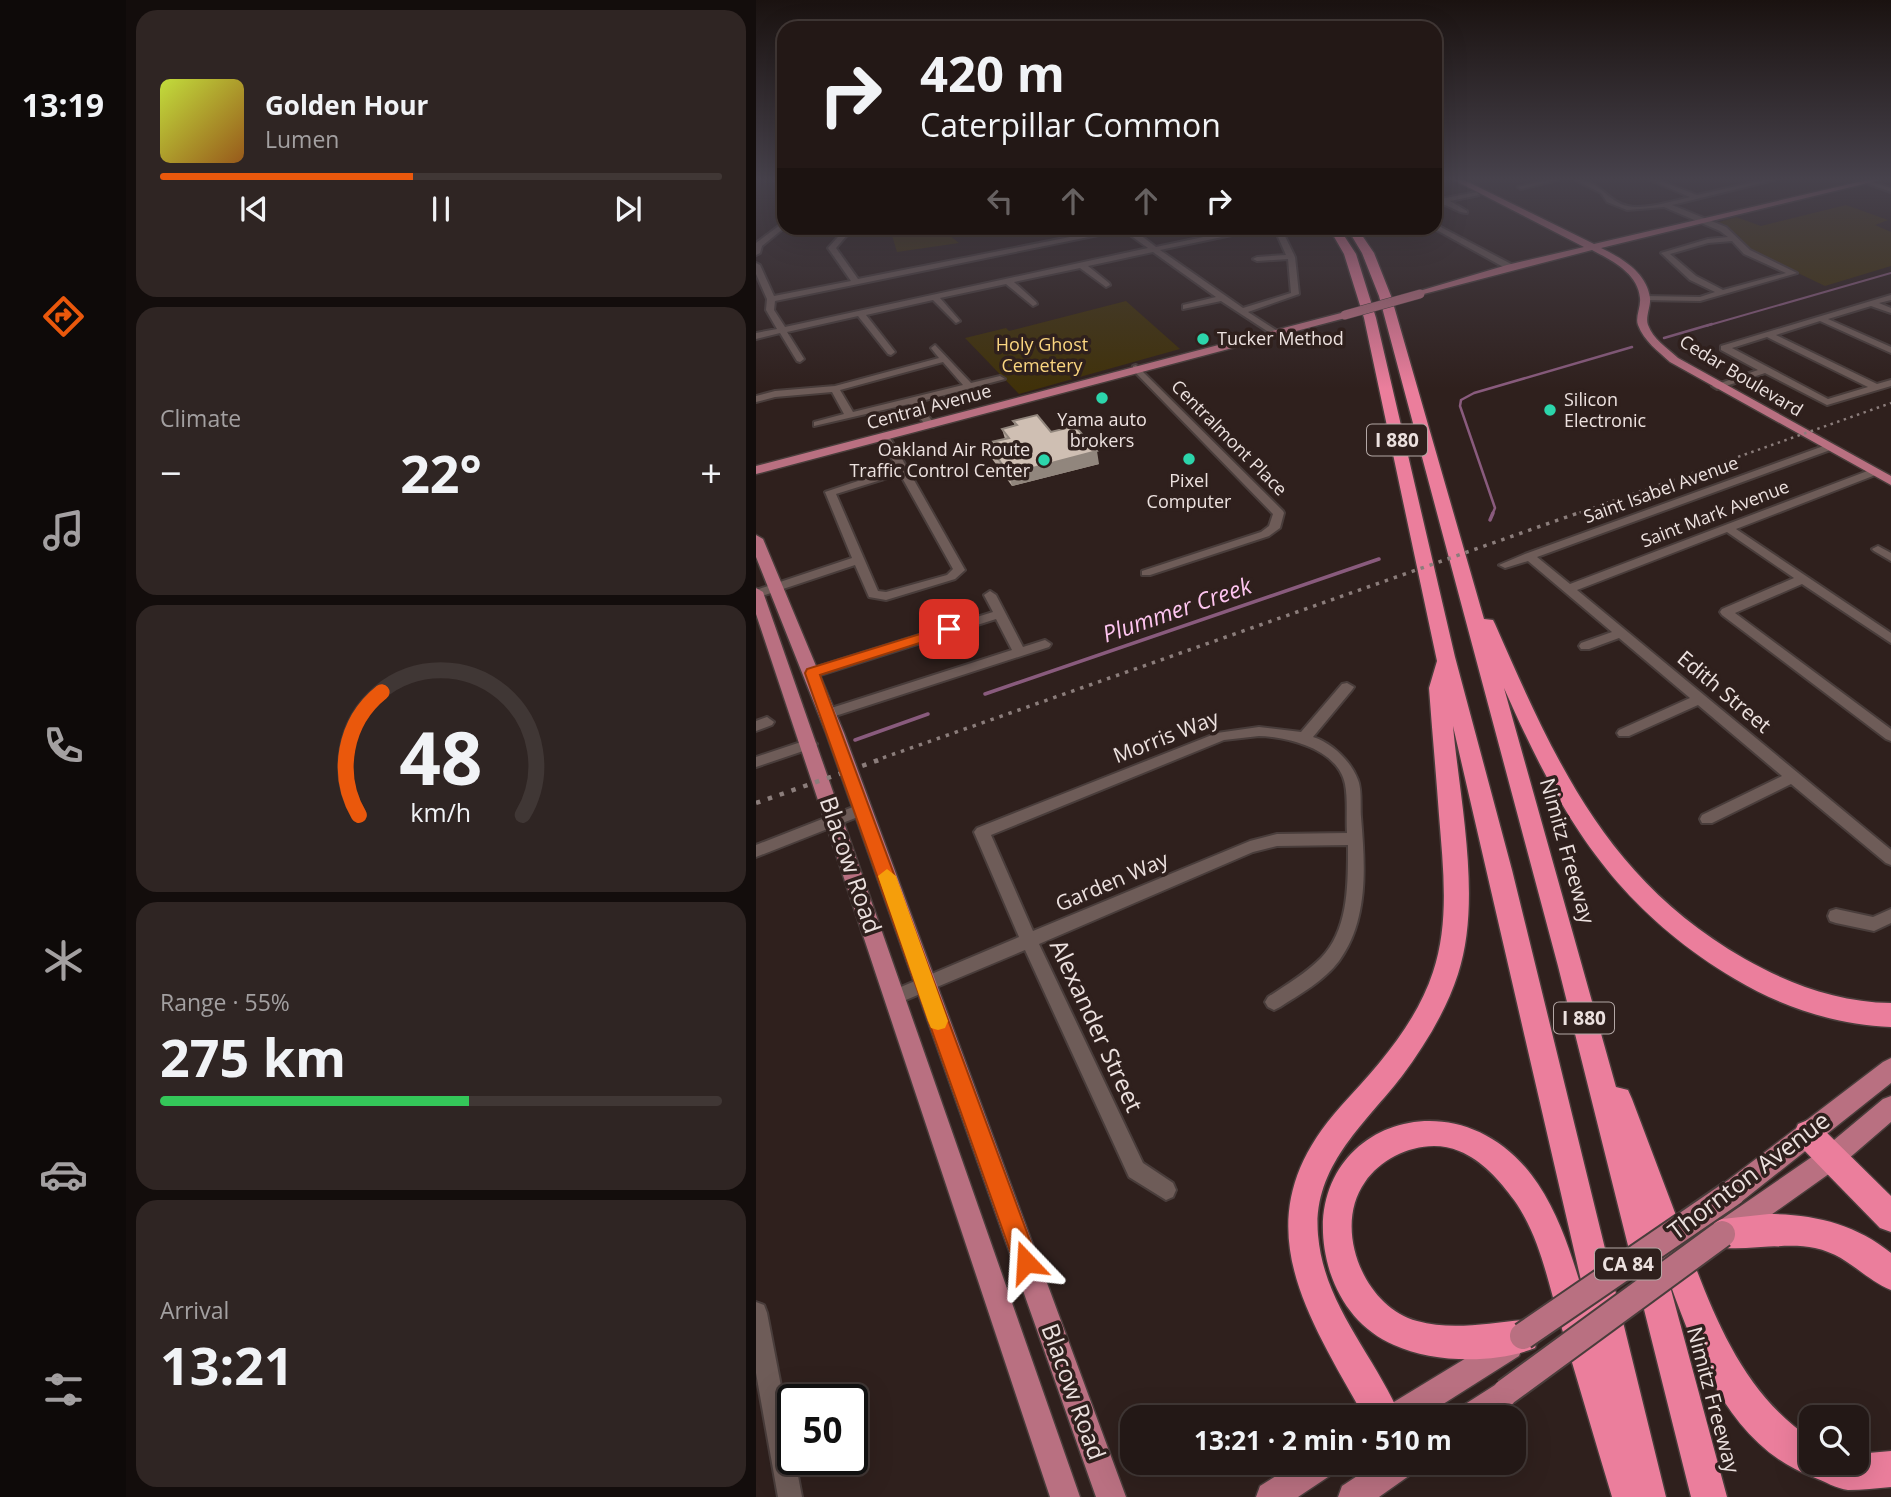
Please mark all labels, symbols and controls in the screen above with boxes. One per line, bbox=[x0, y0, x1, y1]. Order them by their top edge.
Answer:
text: 420 m bbox=[920, 40, 1065, 106]
icon: right bbox=[805, 49, 896, 140]
text: 13:19 bbox=[22, 83, 104, 126]
text: Golden Hour bbox=[265, 87, 428, 123]
text: Caterpillar Common bbox=[920, 103, 1221, 146]
text: Lumen bbox=[265, 123, 339, 155]
icon: left bbox=[981, 182, 1019, 220]
icon: ahead bbox=[1054, 182, 1092, 220]
icon: ahead bbox=[1127, 182, 1165, 220]
icon: right bbox=[1200, 182, 1238, 220]
icon: previous bbox=[235, 190, 273, 228]
icon: pause bbox=[422, 190, 460, 228]
icon: next bbox=[609, 190, 647, 228]
icon: directions bbox=[39, 292, 88, 341]
place label: Tucker Method bbox=[1217, 326, 1344, 350]
street label: Cedar Boulevard bbox=[1675, 329, 1808, 421]
marker: Tucker Method bbox=[1195, 331, 1211, 347]
park label: Holy Ghost Cemetery bbox=[996, 332, 1088, 377]
street label: Centralmont Place bbox=[1167, 374, 1293, 500]
street label: Central Avenue bbox=[864, 378, 994, 434]
place label: Silicon Electronic bbox=[1564, 387, 1646, 432]
marker: Yama auto brokers bbox=[1094, 390, 1110, 406]
text: Climate bbox=[160, 402, 241, 434]
marker: Silicon Electronic bbox=[1542, 402, 1558, 418]
place label: Yama auto brokers bbox=[1057, 407, 1147, 452]
road number: I 880 bbox=[1367, 424, 1427, 456]
text: 22° bbox=[400, 437, 482, 508]
place label: Oakland Air Route Traffic Control Center bbox=[849, 437, 1031, 482]
text: − bbox=[160, 446, 182, 498]
text: + bbox=[700, 446, 722, 498]
street label: Saint Isabel Avenue bbox=[1580, 450, 1741, 528]
marker: Pixel Computer bbox=[1181, 451, 1197, 467]
marker: Oakland Air Route Traffic Control Center bbox=[1036, 452, 1052, 468]
place label: Pixel Computer bbox=[1147, 468, 1232, 513]
street label: Saint Mark Avenue bbox=[1637, 474, 1792, 552]
icon: music bbox=[39, 506, 88, 555]
water label: Plummer Creek bbox=[1098, 568, 1256, 649]
pin bbox=[919, 599, 979, 659]
icon: arrive bbox=[930, 610, 968, 648]
street label: Edith Street bbox=[1672, 644, 1777, 739]
street label: Morris Way bbox=[1109, 703, 1223, 769]
text: 48 bbox=[399, 707, 483, 806]
icon: phone bbox=[39, 721, 88, 770]
street label: Nimitz Freeway bbox=[1534, 775, 1602, 927]
street label: Blacow Road bbox=[813, 792, 890, 937]
text: km/h bbox=[411, 794, 471, 828]
street label: Garden Way bbox=[1051, 845, 1173, 917]
street label: Alexander Street bbox=[1043, 934, 1152, 1117]
icon: climate bbox=[39, 936, 88, 985]
text: Range · 55% bbox=[160, 986, 290, 1018]
road number: I 880 bbox=[1554, 1002, 1614, 1034]
text: 275 km bbox=[160, 1021, 346, 1092]
street label: Thornton Avenue bbox=[1661, 1103, 1836, 1246]
icon: car bbox=[39, 1150, 88, 1199]
position arrow bbox=[989, 1225, 1063, 1299]
road number: CA 84 bbox=[1595, 1248, 1661, 1280]
text: Arrival bbox=[160, 1294, 229, 1326]
street label: Blacow Road bbox=[1034, 1319, 1114, 1464]
street label: Nimitz Freeway bbox=[1681, 1324, 1747, 1476]
text: 13:21 bbox=[160, 1329, 294, 1400]
icon: filters bbox=[39, 1365, 88, 1414]
speed limit sign: 50 bbox=[777, 1384, 868, 1475]
map controls bbox=[1799, 1405, 1869, 1475]
button: search bbox=[1799, 1405, 1869, 1475]
text: 13:21 · 2 min · 510 m bbox=[1194, 1422, 1452, 1458]

